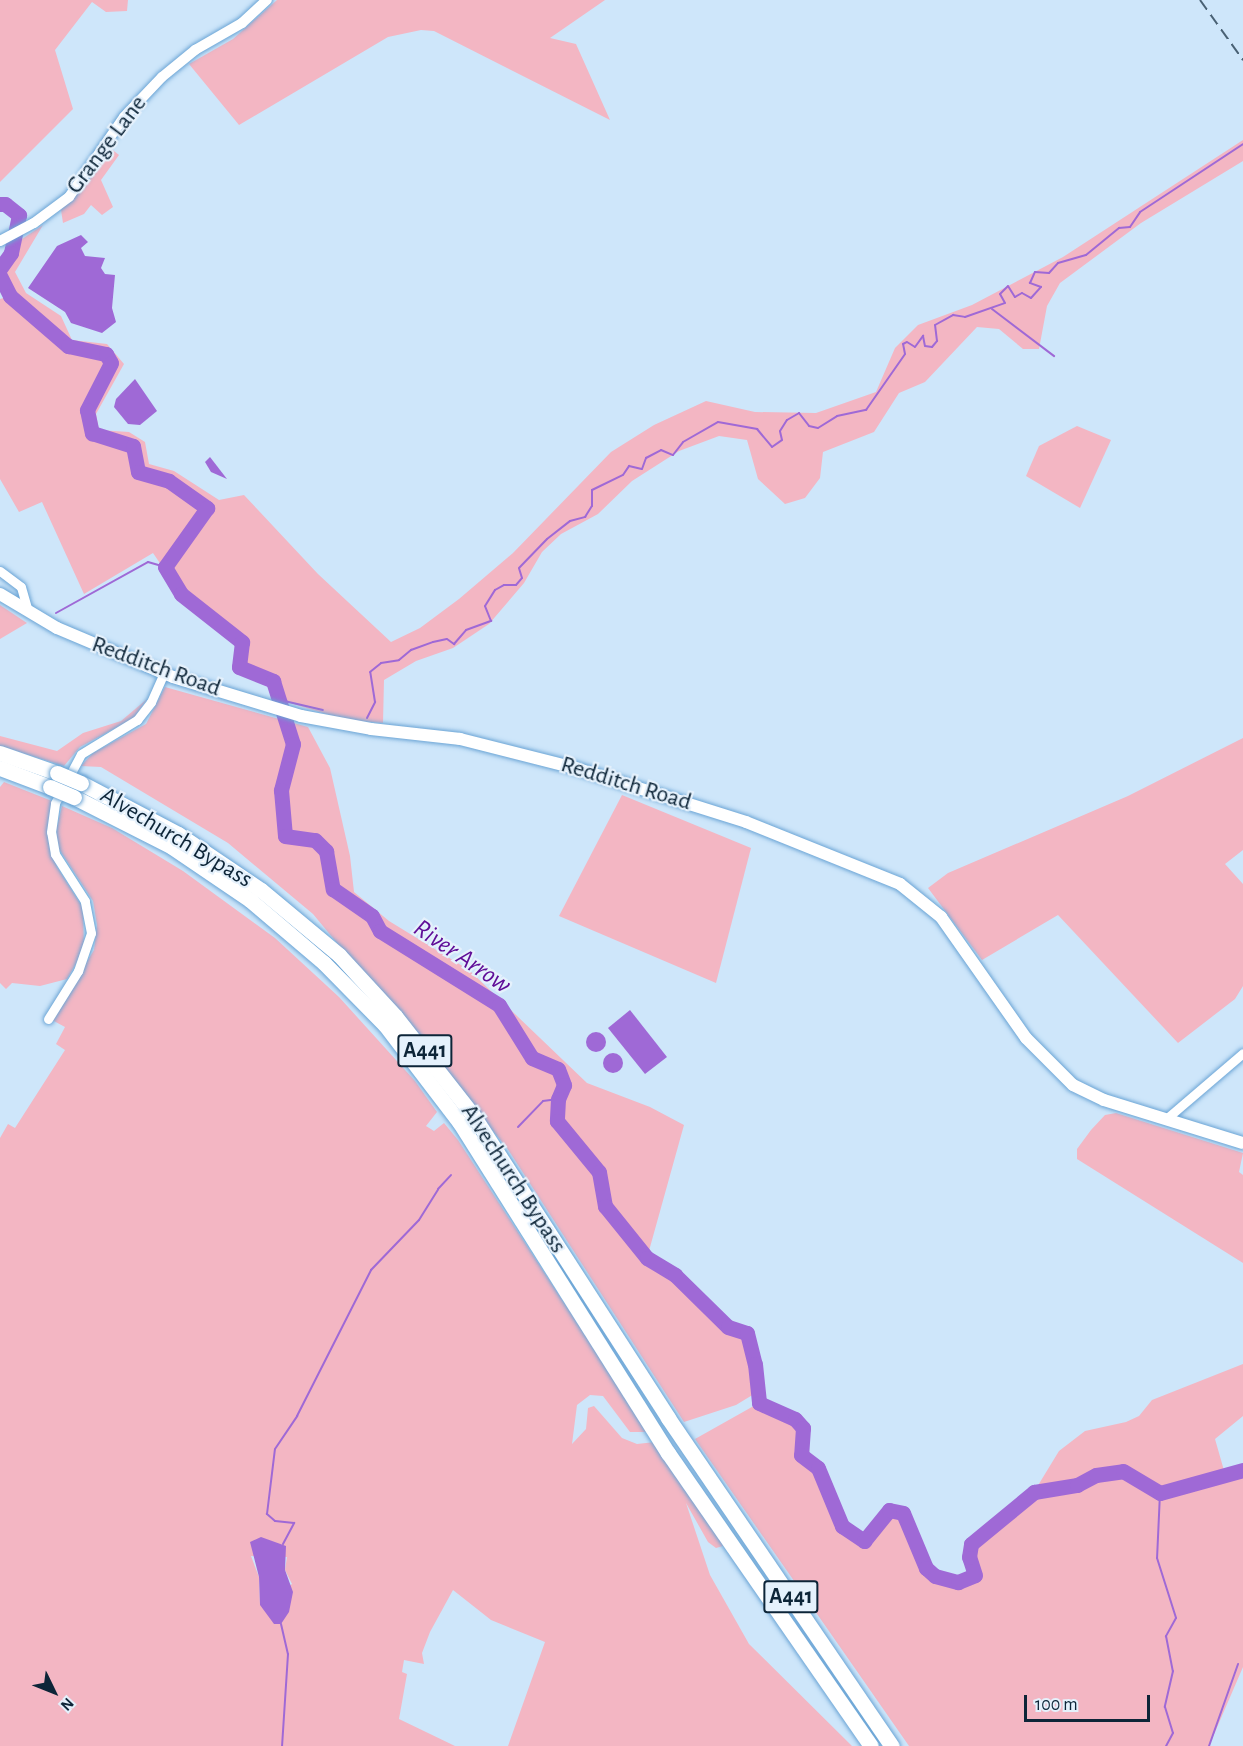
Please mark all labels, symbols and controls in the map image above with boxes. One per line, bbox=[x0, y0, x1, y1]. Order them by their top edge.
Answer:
street label: Grange Lane bbox=[61, 90, 153, 200]
street label: Redditch Road bbox=[88, 630, 224, 704]
street label: Redditch Road bbox=[557, 751, 695, 817]
street label: Alvechurch Bypass bbox=[95, 781, 257, 895]
water label: River Arrow bbox=[407, 913, 517, 1001]
road number: A441 bbox=[396, 1032, 454, 1070]
street label: Alvechurch Bypass bbox=[454, 1099, 572, 1259]
road number: A441 bbox=[762, 1578, 820, 1616]
north arrow bbox=[24, 1662, 84, 1722]
scale bar bbox=[1027, 1683, 1153, 1721]
text: N bbox=[58, 1695, 77, 1714]
text: 100 m bbox=[1035, 1696, 1078, 1714]

